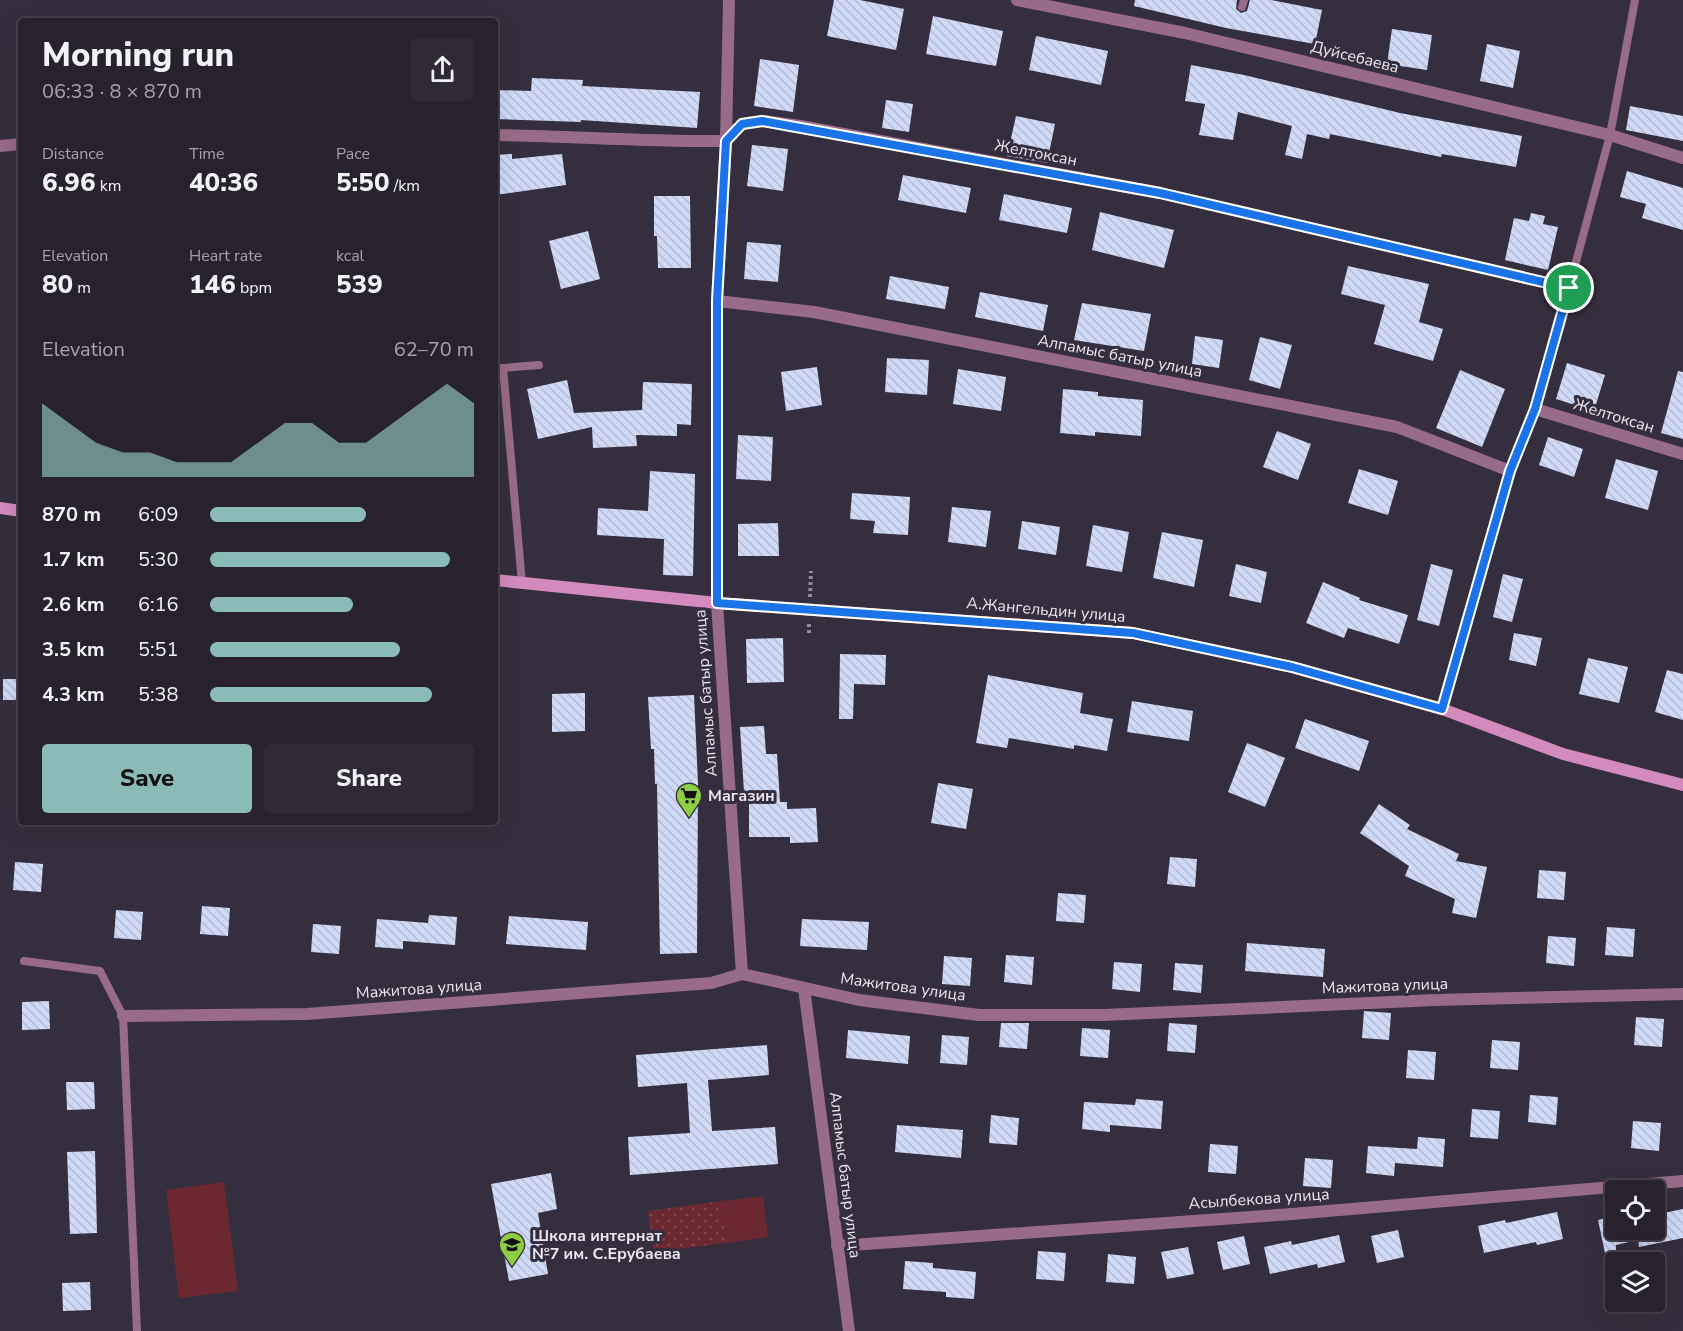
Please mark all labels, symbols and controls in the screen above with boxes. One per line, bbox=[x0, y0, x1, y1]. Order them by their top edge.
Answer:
text: Morning run bbox=[42, 33, 234, 78]
street label: Дуйсебаева bbox=[1309, 35, 1401, 79]
button: share bbox=[411, 38, 474, 101]
text: 06:33 · 8 × 870 m bbox=[42, 78, 202, 105]
street label: Желтоксан bbox=[993, 134, 1079, 172]
text: Distance bbox=[42, 143, 104, 165]
text: Time bbox=[189, 143, 225, 165]
text: Pace bbox=[336, 143, 370, 165]
text: 6.96 bbox=[42, 165, 96, 200]
text: 40:36 bbox=[189, 165, 258, 200]
text: 5:50 bbox=[336, 165, 390, 200]
text: km bbox=[96, 175, 121, 197]
text: /km bbox=[390, 175, 420, 197]
text: Elevation bbox=[42, 245, 108, 267]
text: Heart rate bbox=[189, 245, 262, 267]
text: kcal bbox=[336, 245, 364, 267]
pin bbox=[1543, 262, 1594, 313]
text: 80 bbox=[42, 267, 73, 302]
text: 146 bbox=[189, 267, 236, 302]
text: 539 bbox=[336, 267, 383, 302]
icon: arrive bbox=[1552, 271, 1585, 304]
text: m bbox=[73, 277, 91, 299]
text: bpm bbox=[236, 277, 272, 299]
street label: Алпамыс батыр улица bbox=[1036, 329, 1204, 383]
text: Elevation bbox=[42, 336, 125, 363]
text: 62–70 m bbox=[394, 336, 474, 363]
street label: Желтоксан bbox=[1571, 393, 1657, 439]
text: 870 m bbox=[42, 501, 101, 528]
text: 6:09 bbox=[138, 501, 179, 528]
text: 1.7 km bbox=[42, 546, 105, 573]
text: 5:30 bbox=[138, 546, 179, 573]
text: 2.6 km bbox=[42, 591, 105, 618]
text: 6:16 bbox=[138, 591, 179, 618]
street label: А.Жангельдин улица bbox=[966, 592, 1126, 628]
street label: Алпамыс батыр улица bbox=[689, 609, 723, 777]
text: 3.5 km bbox=[42, 636, 105, 663]
text: 5:51 bbox=[138, 636, 179, 663]
text: 4.3 km bbox=[42, 681, 105, 708]
text: 5:38 bbox=[138, 681, 179, 708]
button: Save bbox=[42, 744, 252, 813]
button: Share bbox=[264, 744, 474, 813]
supermarket icon: Магазин bbox=[674, 781, 704, 819]
place label: Магазин bbox=[708, 785, 775, 807]
street label: Мажитова улица bbox=[839, 967, 967, 1007]
street label: Мажитова улица bbox=[1321, 973, 1449, 999]
street label: Мажитова улица bbox=[355, 974, 483, 1004]
street label: Алпамыс батыр улица bbox=[824, 1091, 866, 1259]
map controls bbox=[1605, 1180, 1665, 1312]
button: locate bbox=[1605, 1180, 1665, 1240]
street label: Асылбекова улица bbox=[1188, 1183, 1330, 1215]
place label: Школа интернат №7 им. С.Ерубаева bbox=[532, 1225, 681, 1265]
school or university icon: Школа интернат №7 им. С.Ерубаева bbox=[497, 1230, 527, 1268]
button: layers bbox=[1605, 1252, 1665, 1312]

